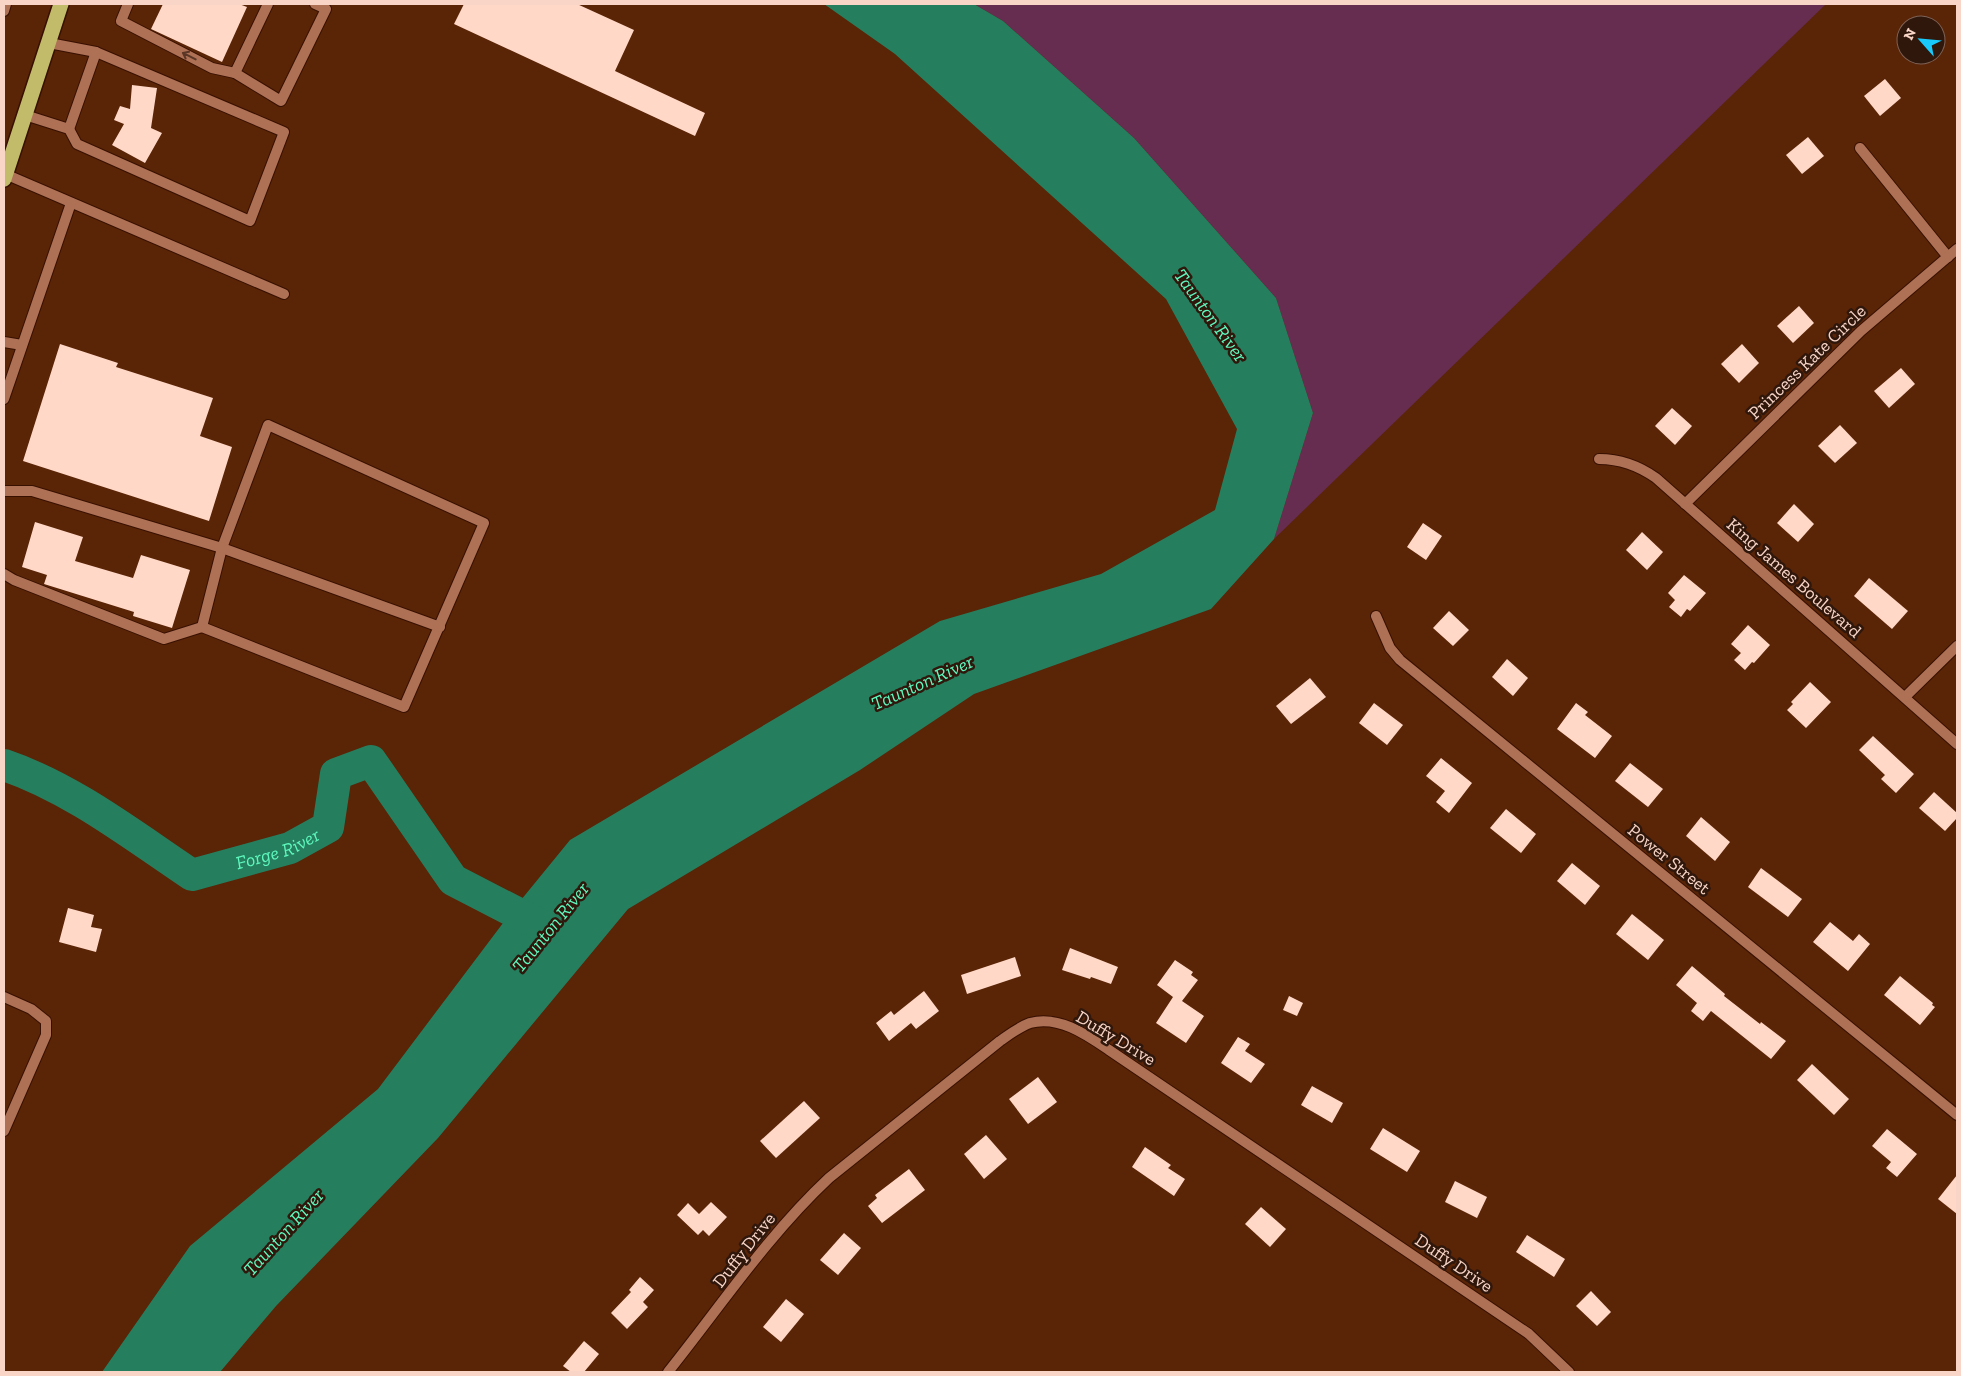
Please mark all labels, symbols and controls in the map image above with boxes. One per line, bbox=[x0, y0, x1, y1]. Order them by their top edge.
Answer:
north arrow bbox=[1896, 15, 1946, 65]
text: N bbox=[1900, 25, 1920, 43]
one-way arrow bbox=[182, 51, 197, 61]
water label: Taunton River bbox=[1169, 264, 1252, 367]
street label: Princess Kate Circle bbox=[1744, 300, 1870, 424]
street label: King James Boulevard bbox=[1722, 513, 1866, 643]
water label: Taunton River bbox=[868, 650, 977, 715]
street label: Power Street bbox=[1623, 819, 1715, 899]
water label: Forge River bbox=[233, 823, 324, 874]
water label: Taunton River bbox=[507, 877, 594, 977]
street label: Duffy Drive bbox=[1072, 1006, 1160, 1070]
water label: Taunton River bbox=[238, 1184, 329, 1281]
street label: Duffy Drive bbox=[708, 1208, 780, 1292]
street label: Duffy Drive bbox=[1411, 1229, 1497, 1297]

